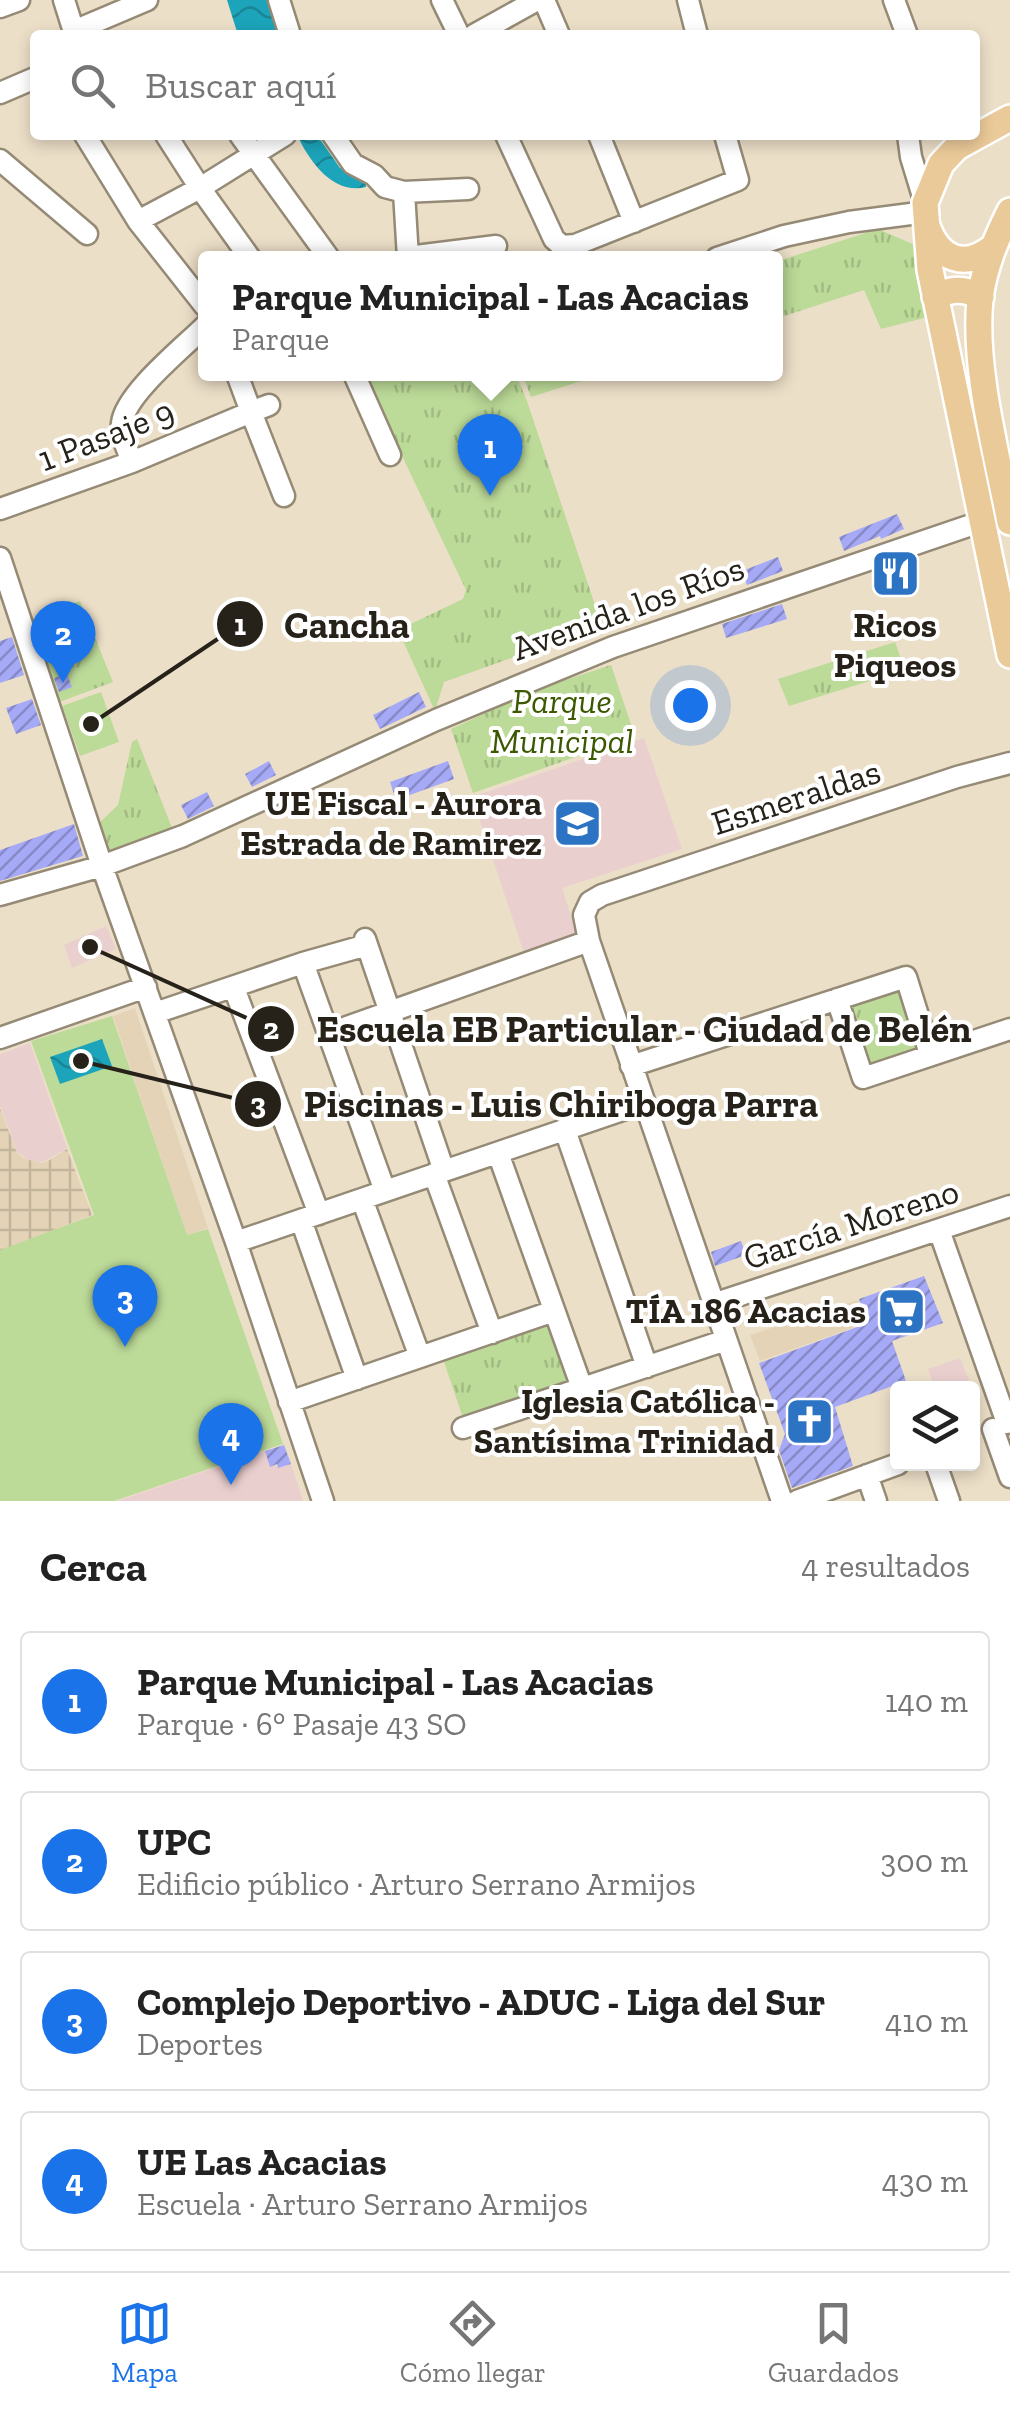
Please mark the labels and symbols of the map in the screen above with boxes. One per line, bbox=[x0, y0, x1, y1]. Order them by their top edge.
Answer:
street label: 1 Pasaje 9 bbox=[32, 390, 180, 480]
pin: 1 bbox=[458, 414, 522, 496]
street label: Avenida los Ríos bbox=[506, 547, 750, 669]
restaurant icon: Ricos Piqueos bbox=[869, 547, 921, 599]
callout: Cancha bbox=[215, 590, 430, 658]
pin: 2 bbox=[30, 600, 96, 683]
text: Cancha bbox=[284, 602, 410, 648]
place label: Ricos Piqueos bbox=[834, 604, 956, 686]
text: 1 bbox=[234, 607, 246, 643]
park label: Parque Municipal bbox=[490, 680, 634, 762]
your location bbox=[665, 680, 716, 731]
street label: Esmeraldas bbox=[706, 750, 886, 844]
place label: UE Fiscal - Aurora Estrada de Ramirez bbox=[240, 782, 542, 864]
school or university icon: UE Fiscal - Aurora Estrada de Ramirez bbox=[551, 797, 603, 849]
callout: Escuela EB Particular - Ciudad de Belén bbox=[246, 995, 992, 1063]
text: Escuela EB Particular - Ciudad de Belén bbox=[316, 1006, 972, 1052]
text: 2 bbox=[263, 1011, 279, 1047]
callout: Piscinas - Luis Chiriboga Parra bbox=[233, 1070, 838, 1138]
text: Piscinas - Luis Chiriboga Parra bbox=[304, 1081, 818, 1127]
text: 3 bbox=[250, 1086, 266, 1122]
street label: García Moreno bbox=[738, 1169, 964, 1279]
pin: 3 bbox=[92, 1264, 158, 1347]
supermarket icon: TÍA 186 Acacias bbox=[875, 1285, 927, 1337]
place label: TÍA 186 Acacias bbox=[626, 1290, 866, 1332]
place label: Iglesia Católica - Santísima Trinidad bbox=[474, 1380, 775, 1462]
church icon: Iglesia Católica - Santísima Trinidad bbox=[784, 1395, 836, 1447]
pin: 4 bbox=[198, 1402, 264, 1485]

